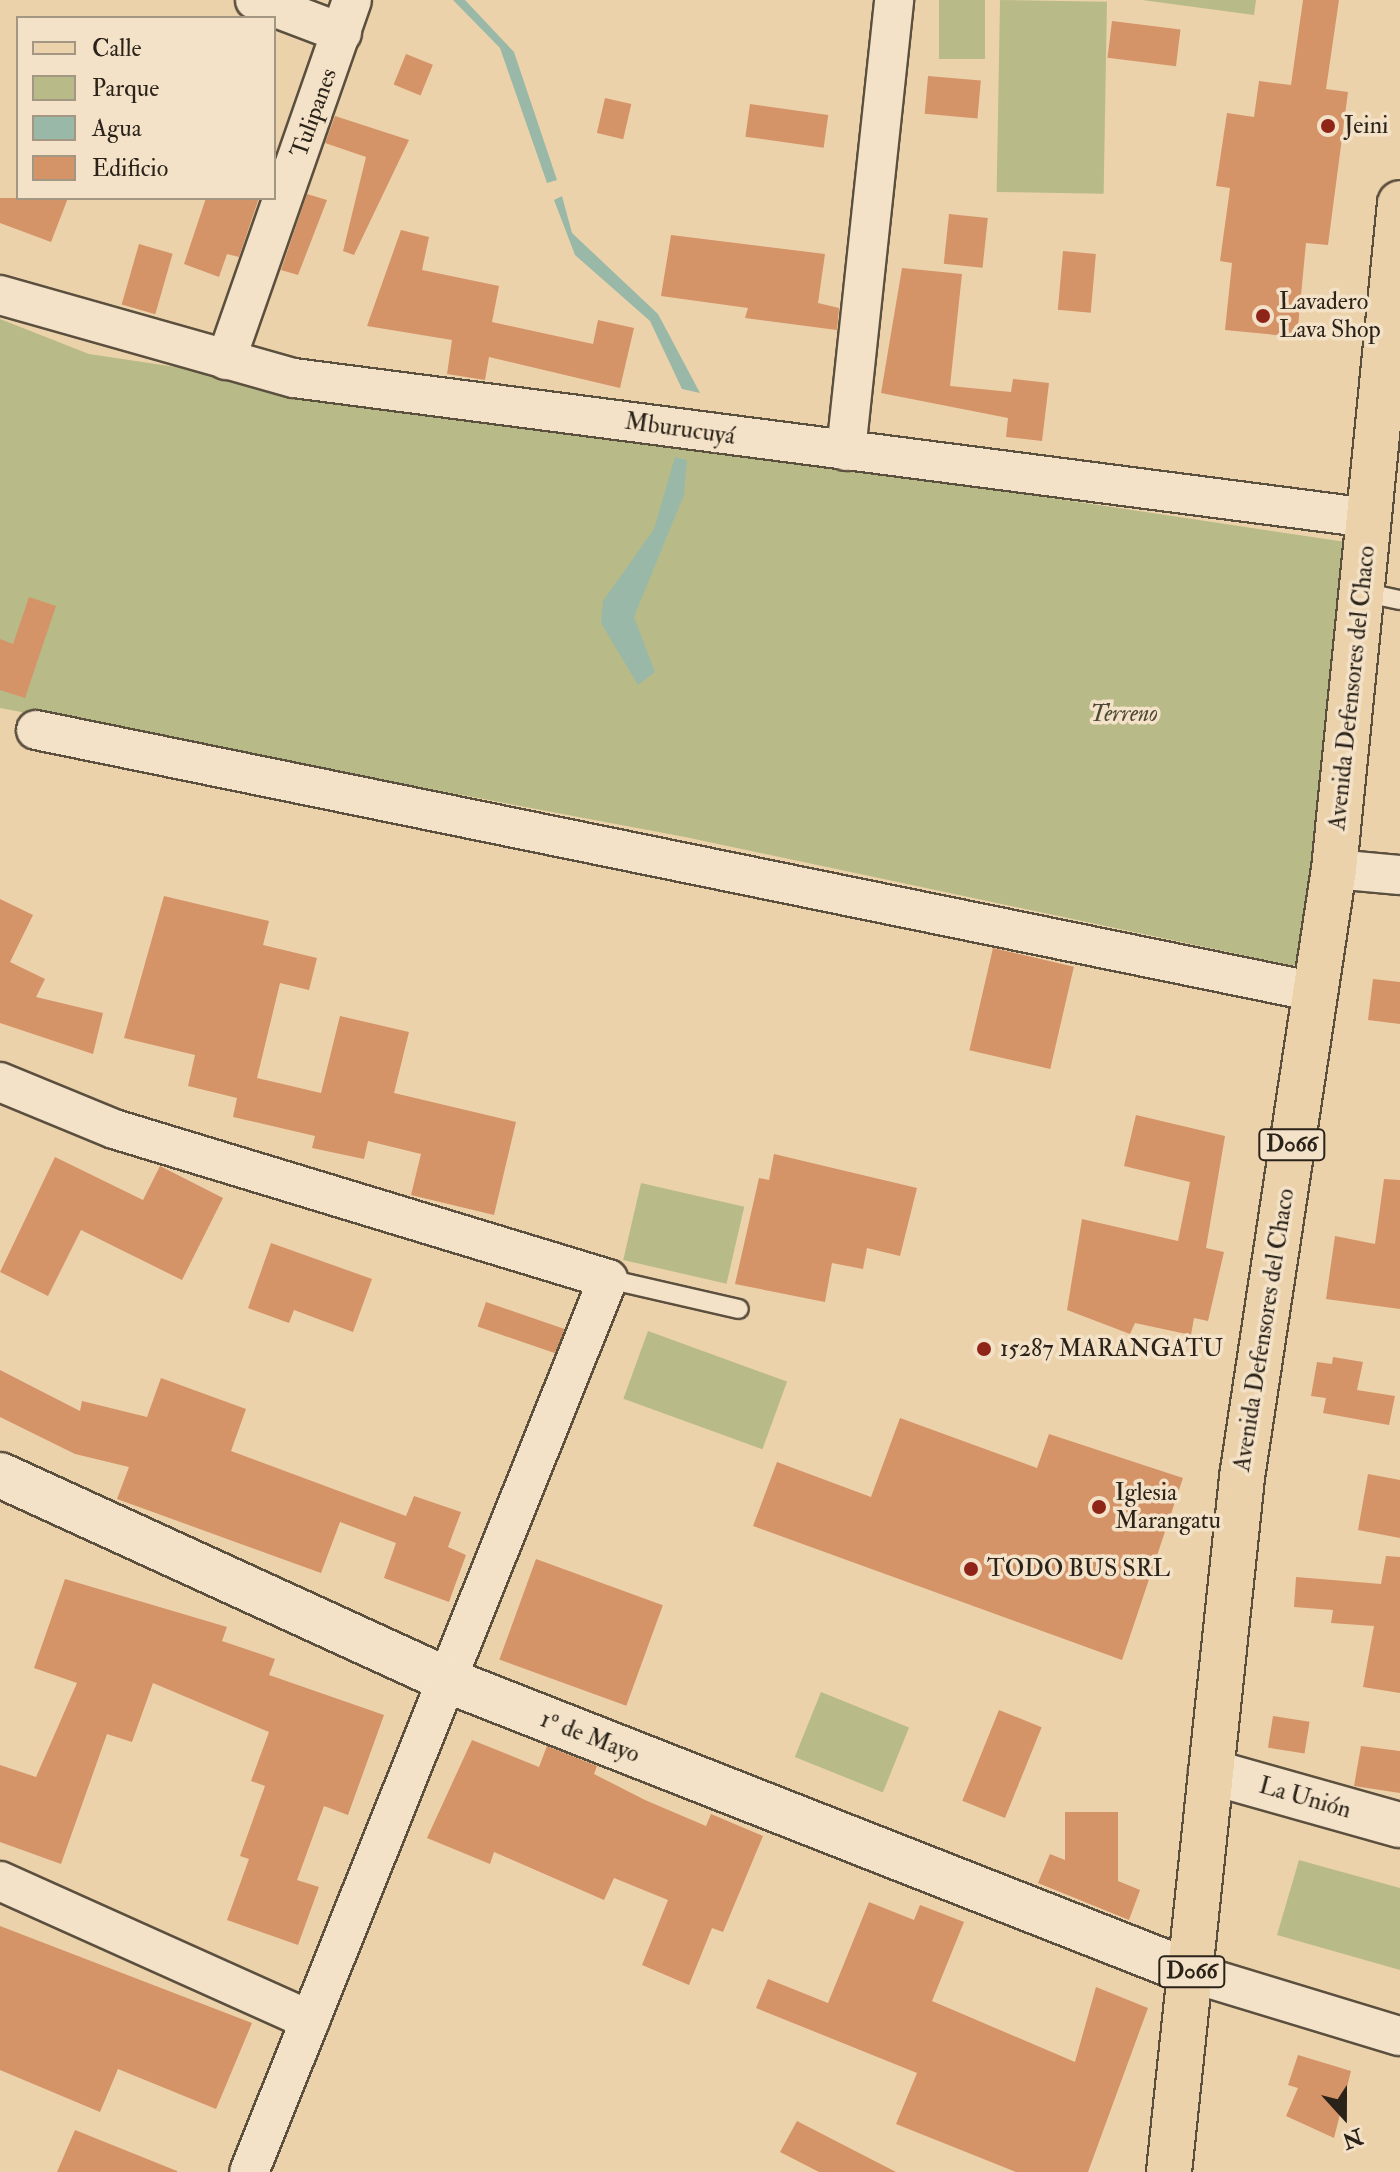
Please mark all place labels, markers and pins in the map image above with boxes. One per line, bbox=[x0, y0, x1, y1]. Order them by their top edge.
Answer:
place label: Jeini bbox=[1344, 112, 1388, 140]
marker: Jeini bbox=[1319, 117, 1337, 135]
place label: Lavadero Lava Shop bbox=[1279, 288, 1381, 344]
marker: Lavadero Lava Shop bbox=[1254, 307, 1272, 325]
place label: 15287 MARANGATU bbox=[1000, 1335, 1223, 1363]
marker: 15287 MARANGATU bbox=[975, 1340, 993, 1358]
place label: Iglesia Marangatu bbox=[1115, 1479, 1221, 1535]
marker: Iglesia Marangatu bbox=[1090, 1498, 1108, 1516]
place label: TODO BUS SRL bbox=[987, 1555, 1170, 1583]
marker: TODO BUS SRL bbox=[962, 1560, 980, 1578]

